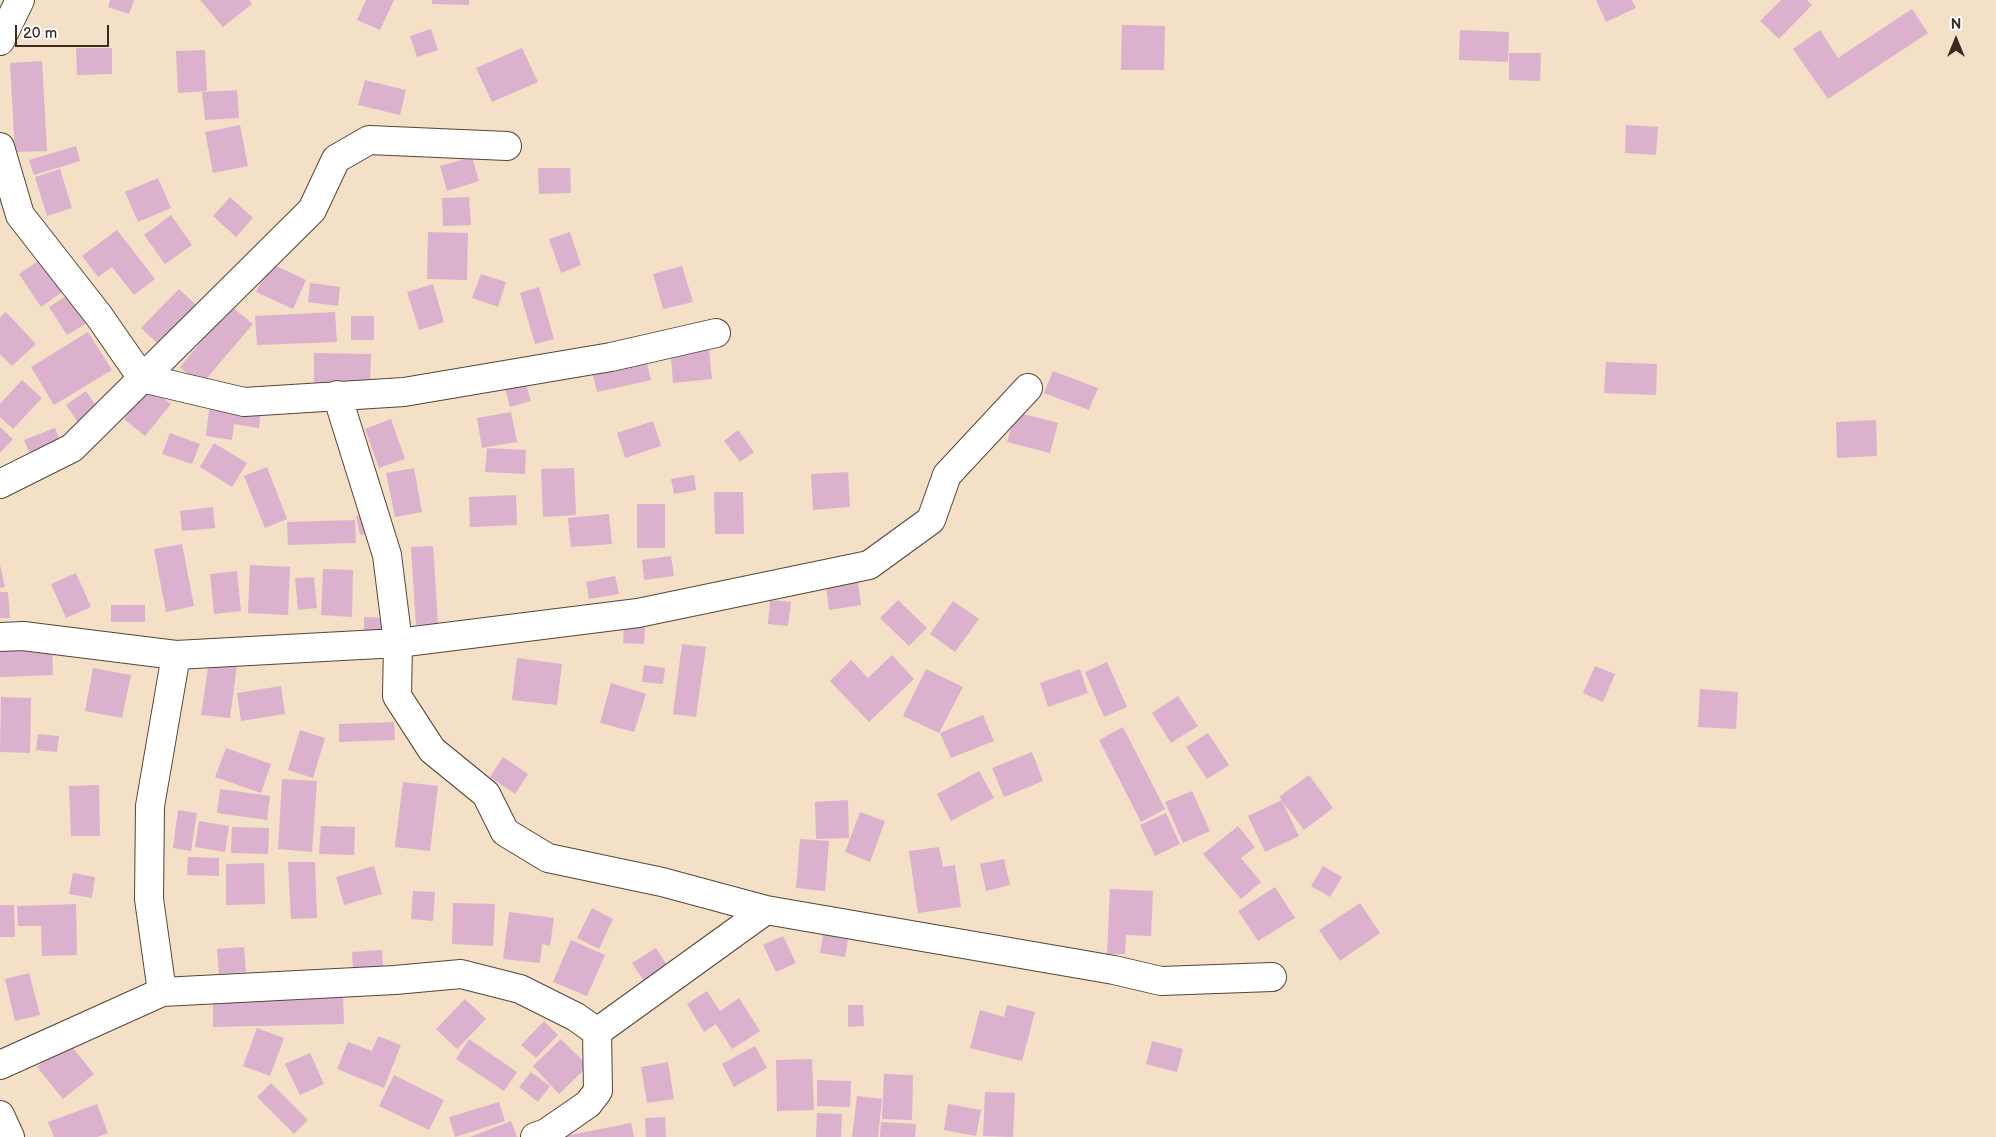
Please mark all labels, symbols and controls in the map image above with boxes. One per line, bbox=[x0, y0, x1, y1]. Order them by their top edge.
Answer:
scale bar bbox=[18, 15, 111, 47]
north arrow bbox=[1931, 15, 1981, 65]
text: N bbox=[1951, 16, 1961, 33]
text: 20 m bbox=[23, 24, 57, 43]

